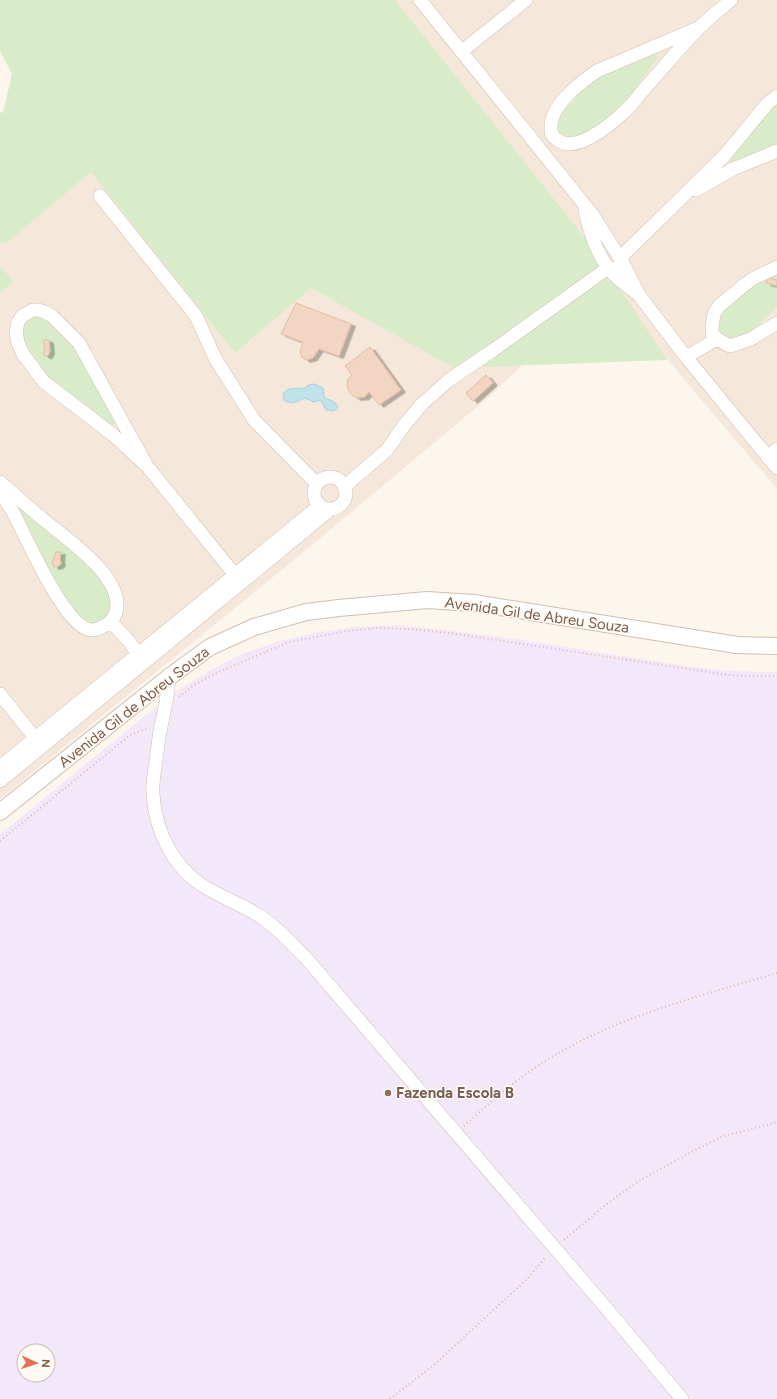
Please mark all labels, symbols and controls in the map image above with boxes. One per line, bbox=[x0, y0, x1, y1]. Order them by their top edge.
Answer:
street label: Avenida Gil de Abreu Souza bbox=[444, 593, 630, 637]
street label: Avenida Gil de Abreu Souza bbox=[55, 643, 213, 771]
place label: Fazenda Escola B bbox=[396, 1084, 514, 1102]
marker: Fazenda Escola B bbox=[383, 1088, 393, 1098]
north arrow bbox=[16, 1343, 56, 1383]
text: N bbox=[39, 1359, 52, 1368]

